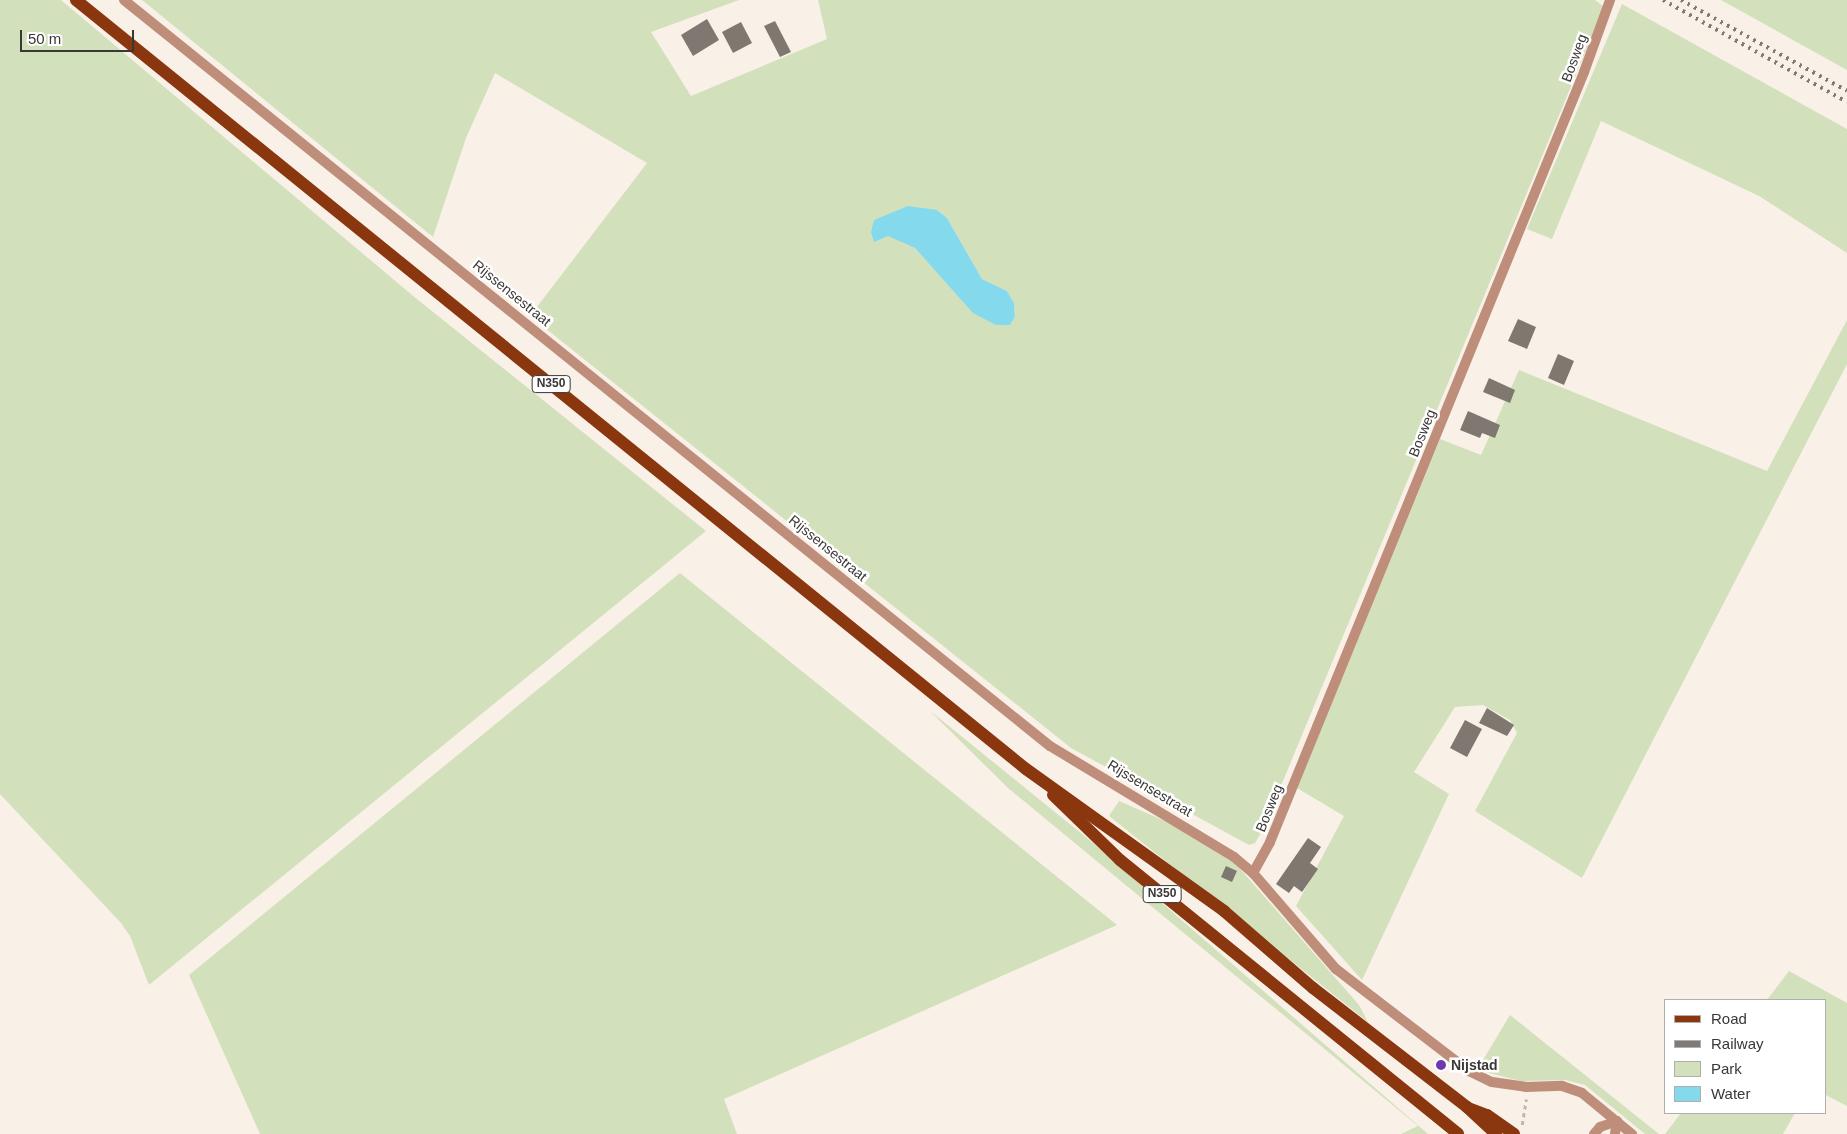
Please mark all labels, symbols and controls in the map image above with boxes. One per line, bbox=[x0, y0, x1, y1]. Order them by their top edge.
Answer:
scale bar bbox=[22, 20, 136, 52]
text: 50 m bbox=[28, 30, 61, 47]
street label: Bosweg bbox=[1558, 32, 1590, 84]
street label: Rijssensestraat bbox=[470, 256, 554, 330]
road number: N350 bbox=[531, 374, 571, 394]
street label: Bosweg bbox=[1405, 407, 1439, 459]
street label: Rijssensestraat bbox=[786, 511, 870, 585]
street label: Rijssensestraat bbox=[1105, 756, 1195, 820]
street label: Bosweg bbox=[1252, 782, 1286, 834]
road number: N350 bbox=[1142, 884, 1182, 904]
legend bbox=[1664, 999, 1827, 1114]
text: Road bbox=[1711, 1010, 1747, 1027]
text: Railway bbox=[1711, 1035, 1764, 1052]
place label: Nijstad bbox=[1451, 1057, 1498, 1073]
marker: Nijstad bbox=[1435, 1059, 1447, 1071]
text: Park bbox=[1711, 1060, 1742, 1077]
text: Water bbox=[1711, 1085, 1750, 1102]

